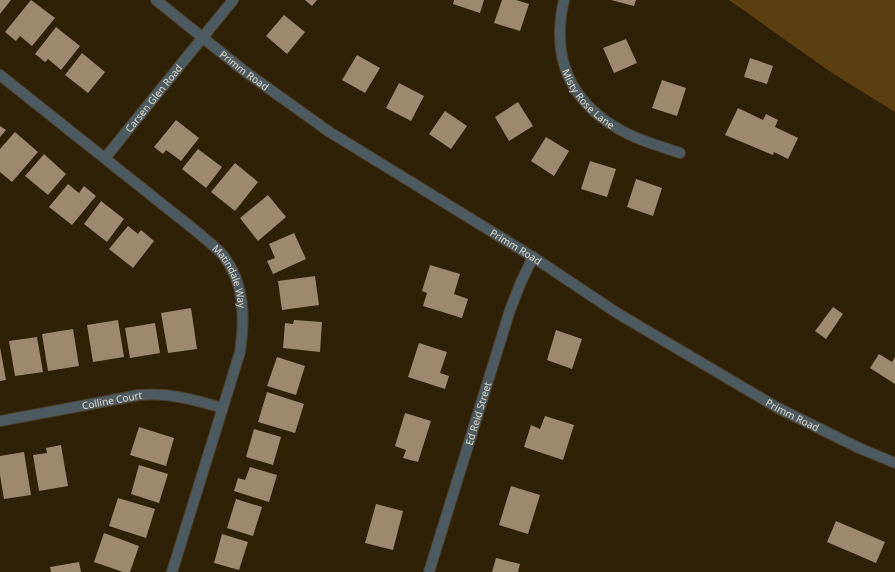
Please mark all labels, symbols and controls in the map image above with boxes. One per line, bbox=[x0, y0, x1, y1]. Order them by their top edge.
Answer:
street label: Primm Road bbox=[217, 47, 272, 93]
street label: Carsen Glen Road bbox=[122, 61, 185, 135]
street label: Misty Rose Lane bbox=[559, 67, 618, 132]
street label: Primm Road bbox=[488, 225, 545, 268]
street label: Matindale Way bbox=[209, 241, 249, 309]
street label: Ed Reid Street bbox=[462, 380, 495, 447]
street label: Colline Court bbox=[81, 388, 143, 413]
street label: Primm Road bbox=[763, 395, 822, 434]

